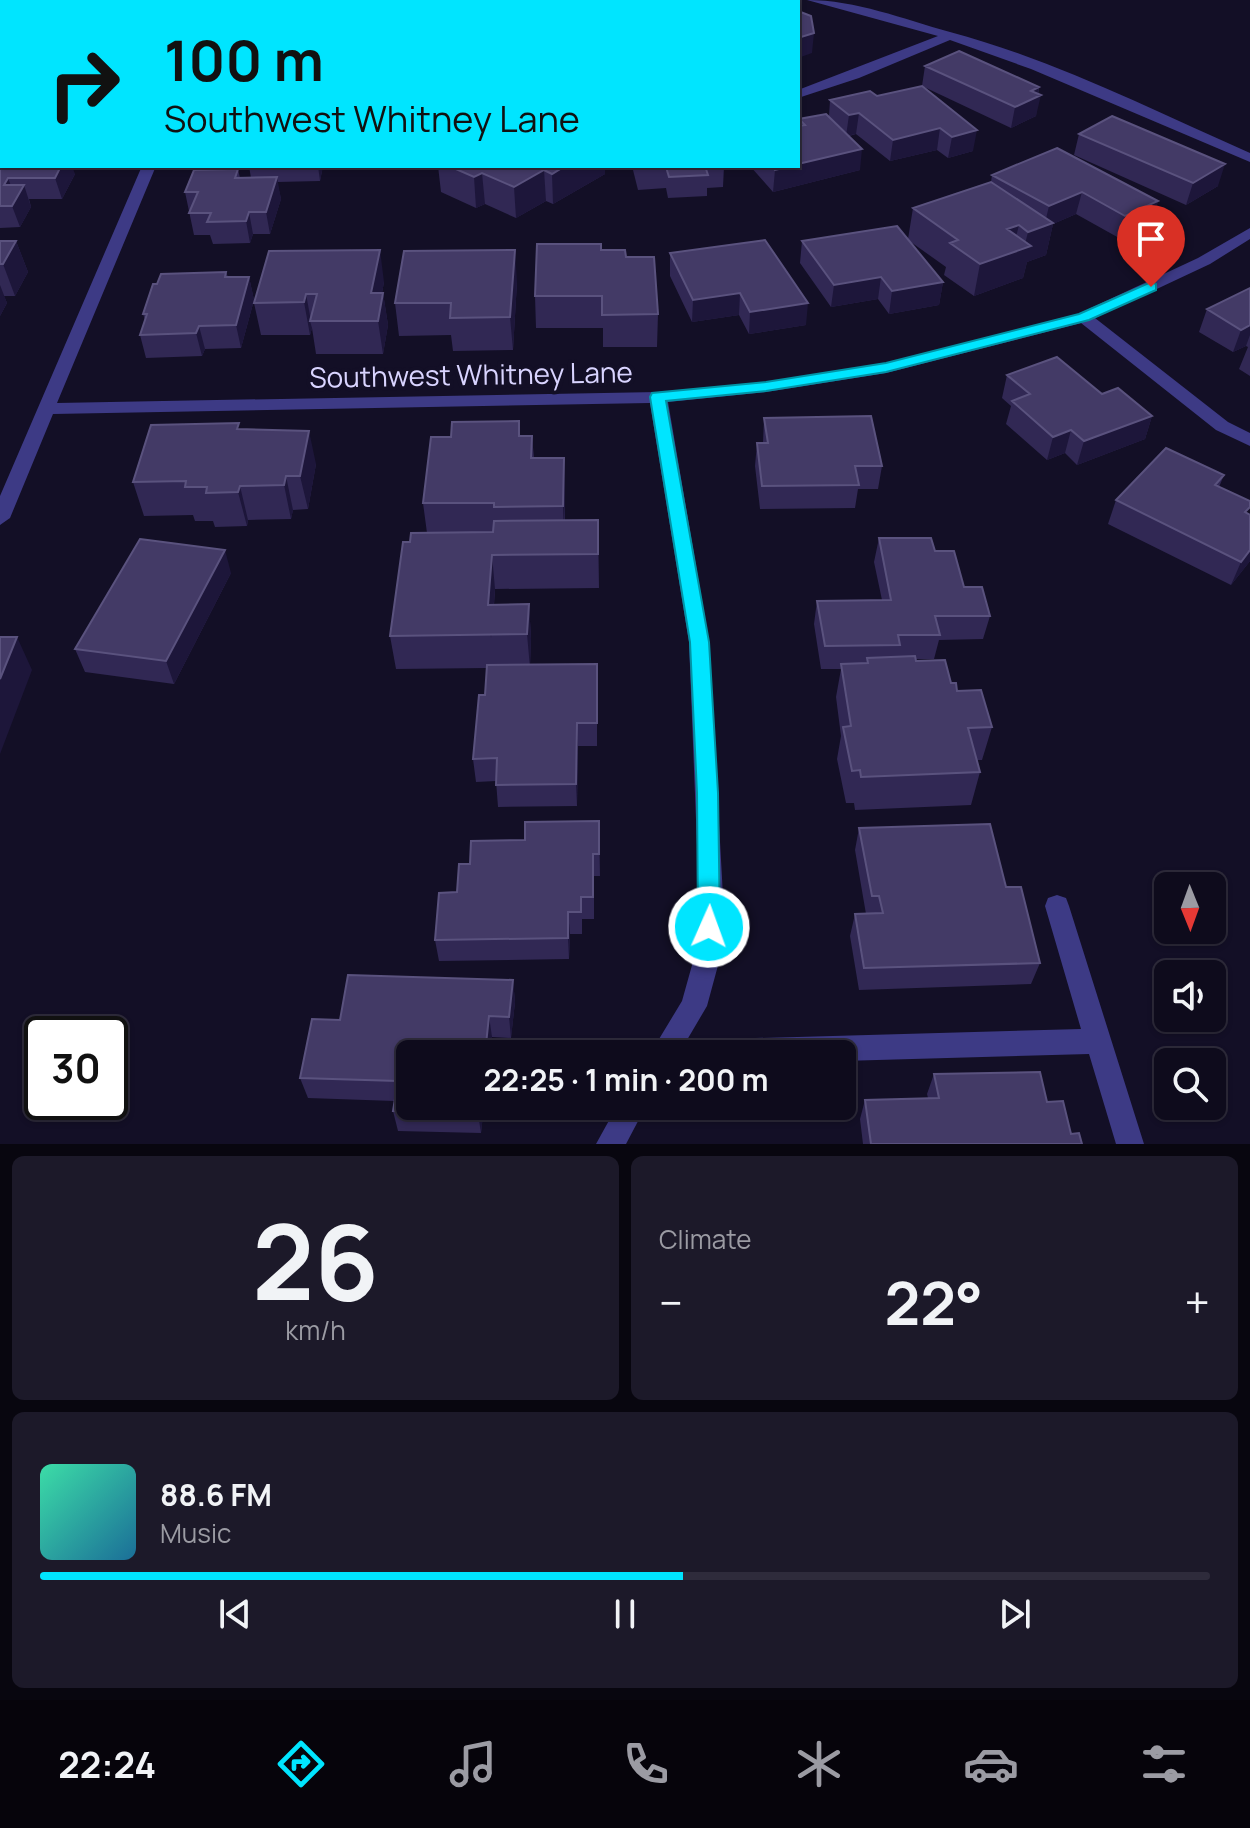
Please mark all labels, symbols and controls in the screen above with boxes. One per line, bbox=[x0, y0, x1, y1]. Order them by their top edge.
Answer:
text: 100 m bbox=[164, 21, 324, 98]
icon: right bbox=[32, 32, 136, 136]
text: Southwest Whitney Lane bbox=[164, 94, 580, 143]
pin bbox=[1117, 205, 1185, 287]
icon: arrive bbox=[1129, 217, 1173, 261]
street label: Southwest Whitney Lane bbox=[309, 352, 633, 396]
north arrow bbox=[1154, 872, 1226, 944]
map controls bbox=[1154, 872, 1226, 1120]
position arrow bbox=[667, 885, 751, 969]
button: sound bbox=[1154, 960, 1226, 1032]
speed limit sign: 30 bbox=[24, 1016, 128, 1120]
button: search bbox=[1154, 1048, 1226, 1120]
text: 22:25 · 1 min · 200 m bbox=[483, 1059, 769, 1100]
text: 26 bbox=[252, 1189, 379, 1331]
text: Climate bbox=[659, 1221, 751, 1257]
text: 22° bbox=[884, 1261, 983, 1343]
text: − bbox=[659, 1272, 683, 1332]
text: + bbox=[1185, 1272, 1210, 1332]
text: km/h bbox=[285, 1312, 346, 1348]
text: 88.6 FM bbox=[160, 1474, 272, 1515]
text: Music bbox=[160, 1515, 231, 1551]
icon: previous bbox=[213, 1592, 257, 1636]
icon: pause bbox=[603, 1592, 647, 1636]
icon: next bbox=[993, 1592, 1037, 1636]
icon: directions bbox=[273, 1736, 329, 1792]
icon: music bbox=[445, 1736, 501, 1792]
icon: phone bbox=[618, 1736, 674, 1792]
icon: climate bbox=[791, 1736, 847, 1792]
icon: car bbox=[963, 1736, 1019, 1792]
icon: filters bbox=[1136, 1736, 1192, 1792]
text: 22:24 bbox=[58, 1740, 156, 1789]

